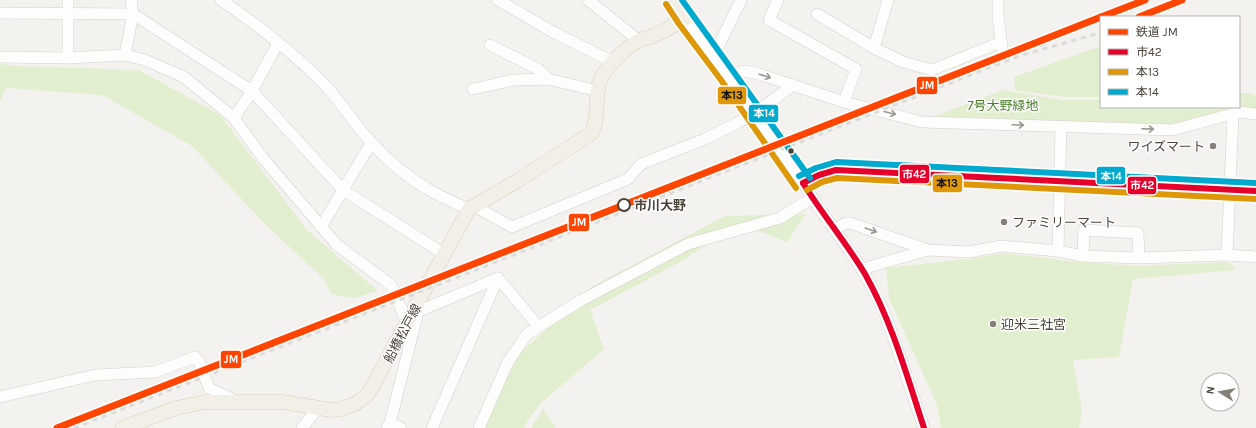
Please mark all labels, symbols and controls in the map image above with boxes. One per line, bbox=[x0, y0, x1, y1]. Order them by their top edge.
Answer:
legend bbox=[1100, 16, 1240, 108]
text: 鉄道 JM bbox=[1136, 25, 1178, 39]
text: 市42 bbox=[1136, 45, 1162, 59]
text: 本13 bbox=[1136, 65, 1159, 79]
one-way arrow bbox=[759, 73, 772, 80]
line badge: JM bbox=[916, 76, 938, 95]
text: JM bbox=[920, 79, 934, 92]
text: 本14 bbox=[1136, 85, 1159, 99]
line badge: 本13 bbox=[717, 86, 747, 105]
text: 本13 bbox=[721, 89, 743, 102]
park label: 7号大野緑地 bbox=[967, 98, 1039, 113]
line badge: 本14 bbox=[748, 104, 779, 123]
text: 本14 bbox=[753, 107, 775, 120]
one-way arrow bbox=[883, 110, 896, 118]
one-way arrow bbox=[1011, 121, 1024, 129]
one-way arrow bbox=[1141, 126, 1154, 133]
place label: ワイズマート bbox=[1127, 139, 1205, 154]
marker: ワイズマート bbox=[1208, 141, 1218, 151]
unlabelled marker bbox=[786, 146, 796, 156]
line badge: 市42 bbox=[899, 164, 930, 184]
line badge: 本14 bbox=[1096, 166, 1126, 185]
text: 市42 bbox=[902, 168, 926, 181]
text: 本14 bbox=[1100, 170, 1122, 183]
line badge: 本13 bbox=[932, 174, 963, 193]
line badge: 市42 bbox=[1127, 176, 1157, 195]
text: 本13 bbox=[936, 177, 958, 190]
text: 市42 bbox=[1130, 179, 1154, 192]
marker: 市川大野 bbox=[617, 198, 631, 212]
place label: 市川大野 bbox=[634, 198, 686, 213]
line badge: JM bbox=[568, 213, 590, 232]
place label: ファミリーマート bbox=[1012, 215, 1116, 230]
text: JM bbox=[572, 216, 586, 229]
marker: ファミリーマート bbox=[999, 217, 1009, 227]
one-way arrow bbox=[864, 227, 877, 234]
street label: 船橋松戸線 bbox=[381, 301, 424, 365]
place label: 迎米三社宮 bbox=[1001, 317, 1066, 332]
marker: 迎米三社宮 bbox=[988, 319, 998, 329]
line badge: JM bbox=[220, 350, 242, 369]
text: JM bbox=[224, 353, 238, 366]
north arrow bbox=[1200, 372, 1240, 412]
text: N bbox=[1204, 385, 1218, 395]

